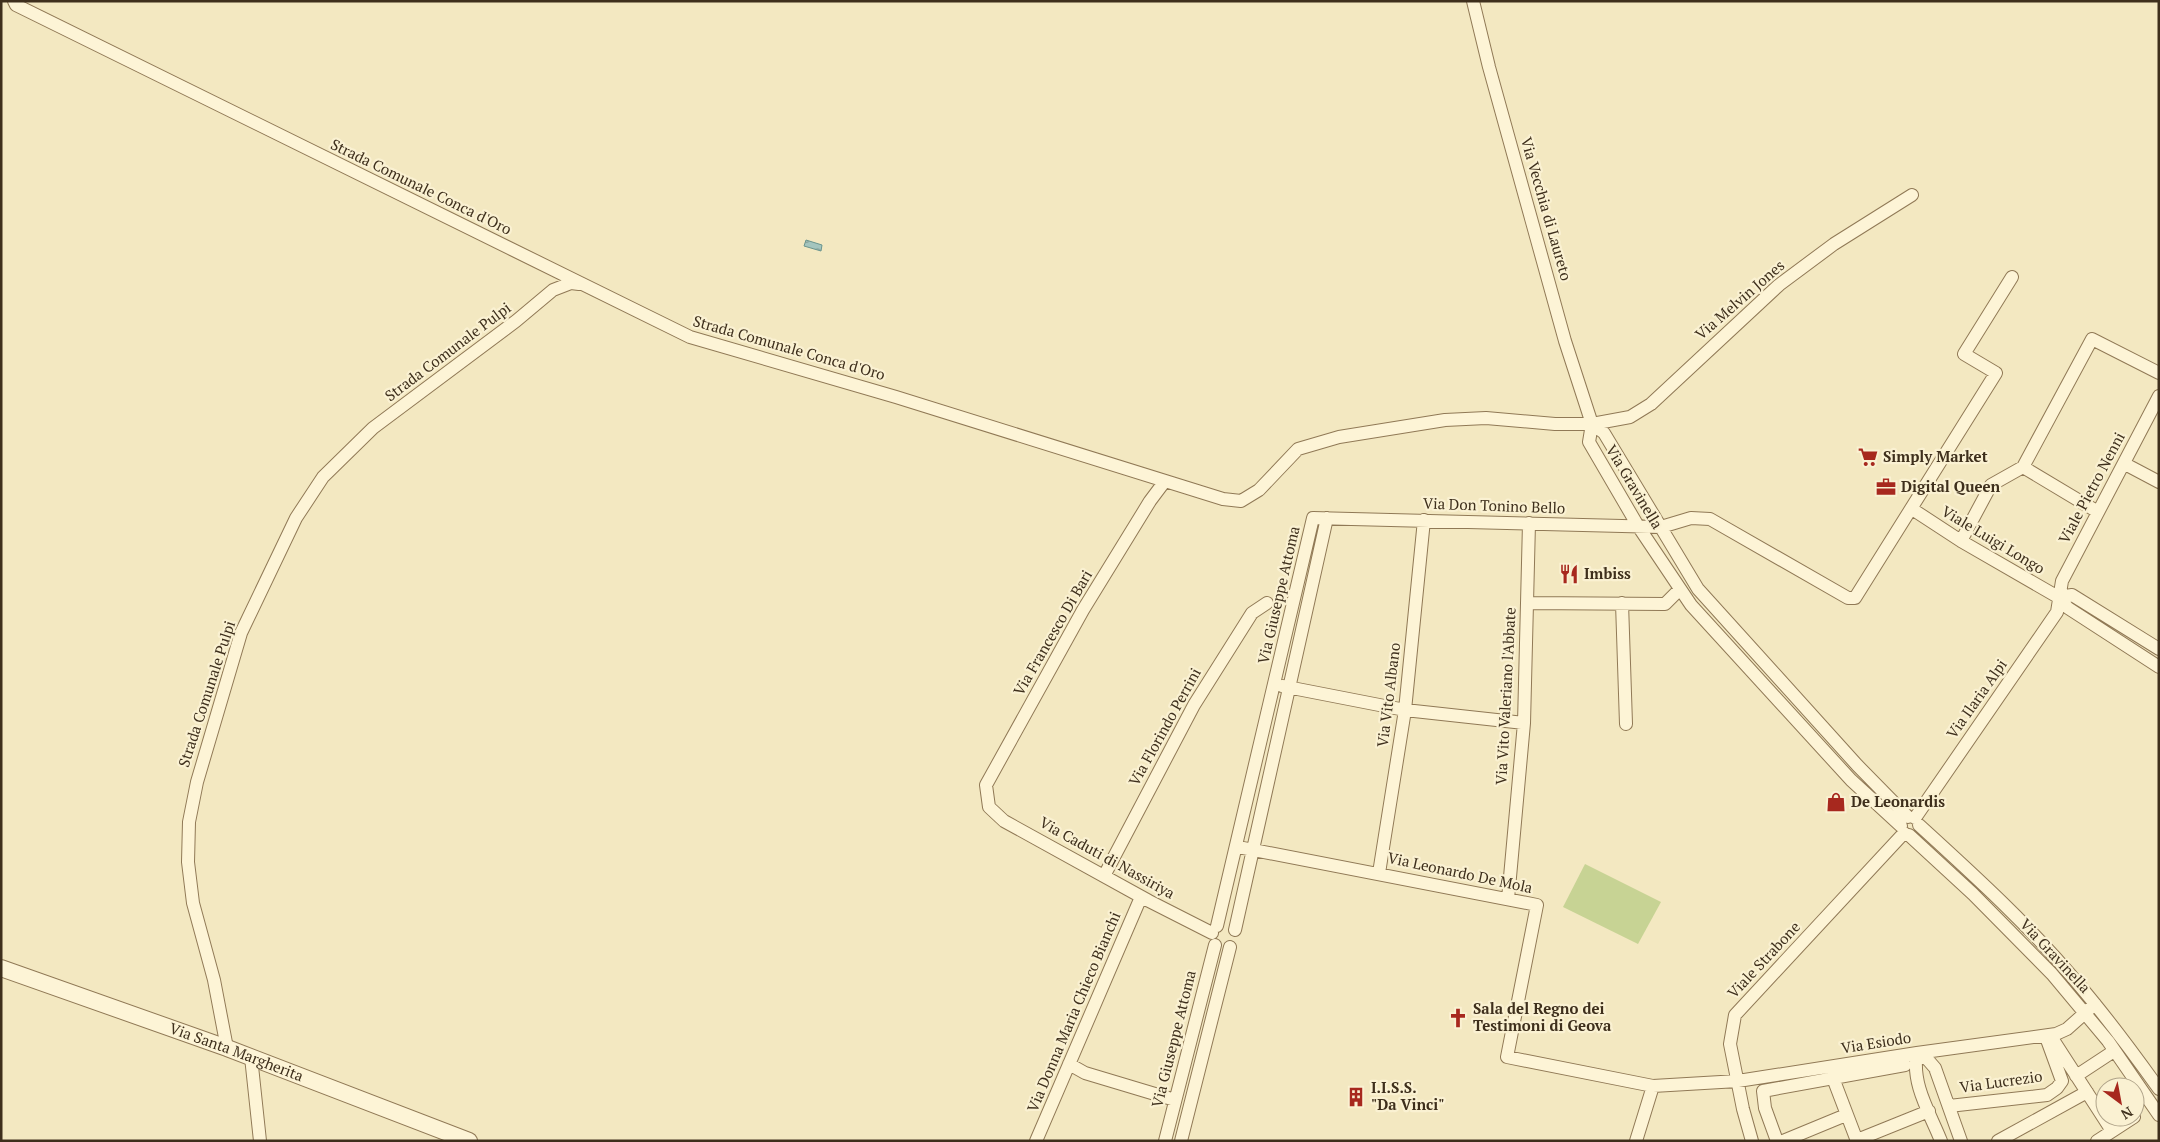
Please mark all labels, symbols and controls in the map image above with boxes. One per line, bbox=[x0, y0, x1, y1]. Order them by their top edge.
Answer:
street label: Strada Comunale Conca d'Oro bbox=[328, 133, 515, 239]
street label: Via Vecchia di Laureto bbox=[1517, 135, 1577, 283]
street label: Via Melvin Jones bbox=[1690, 255, 1788, 344]
street label: Strada Comunale Pulpi bbox=[380, 297, 514, 405]
street label: Strada Comunale Conca d'Oro bbox=[691, 310, 888, 384]
street label: Viale Pietro Nenni bbox=[2053, 428, 2129, 547]
street label: Via Gravinella bbox=[1602, 441, 1668, 533]
supermarket icon: Simply Market bbox=[1857, 446, 1879, 468]
place label: Simply Market bbox=[1883, 446, 1988, 466]
office icon: Digital Queen bbox=[1875, 476, 1897, 498]
place label: Digital Queen bbox=[1901, 476, 2001, 496]
street label: Via Don Tonino Bello bbox=[1422, 493, 1566, 517]
street label: Viale Luigi Longo bbox=[1938, 500, 2049, 578]
street label: Via Giuseppe Attoma bbox=[1252, 524, 1304, 666]
restaurant icon: Imbiss bbox=[1558, 563, 1580, 585]
place label: Imbiss bbox=[1584, 563, 1631, 583]
street label: Via Francesco Di Bari bbox=[1008, 566, 1096, 699]
street label: Via Vito Valeriano l'Abbate bbox=[1490, 607, 1520, 785]
street label: Strada Comunale Pulpi bbox=[173, 618, 239, 769]
street label: Via Vito Albano bbox=[1372, 641, 1404, 748]
street label: Via Ilaria Alpi bbox=[1942, 655, 2011, 742]
street label: Via Florindo Perrini bbox=[1123, 664, 1205, 789]
shop icon: De Leonardis bbox=[1825, 791, 1847, 813]
place label: De Leonardis bbox=[1851, 791, 1945, 811]
street label: Via Caduti di Nassiriya bbox=[1036, 812, 1179, 903]
street label: Via Leonardo De Mola bbox=[1386, 847, 1535, 897]
street label: Via Donna Maria Chieco Bianchi bbox=[1022, 908, 1124, 1115]
street label: Via Gravinella bbox=[2016, 914, 2096, 997]
street label: Viale Strabone bbox=[1723, 917, 1804, 1002]
street label: Via Giuseppe Attoma bbox=[1146, 968, 1200, 1109]
place label: Sala del Regno dei Testimoni di Geova bbox=[1473, 998, 1612, 1035]
church icon: Sala del Regno dei Testimoni di Geova bbox=[1447, 1007, 1469, 1029]
street label: Via Santa Margherita bbox=[167, 1017, 307, 1086]
street label: Via Esiodo bbox=[1839, 1027, 1912, 1057]
street label: Via Lucrezio bbox=[1958, 1065, 2043, 1097]
place label: I.I.S.S. "Da Vinci" bbox=[1371, 1077, 1445, 1114]
north arrow bbox=[2095, 1077, 2145, 1127]
building icon: I.I.S.S. "Da Vinci" bbox=[1345, 1086, 1367, 1108]
text: N bbox=[2117, 1103, 2137, 1125]

